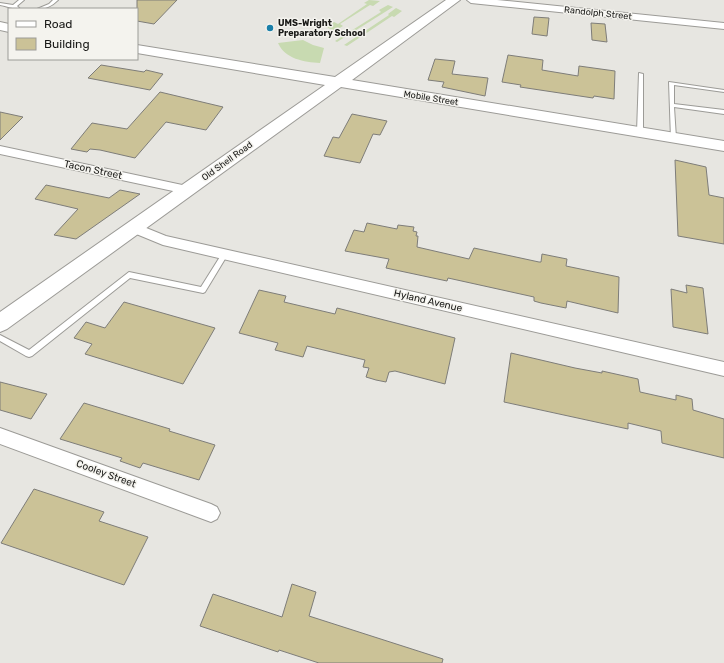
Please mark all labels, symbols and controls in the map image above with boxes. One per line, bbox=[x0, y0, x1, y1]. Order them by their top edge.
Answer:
street label: Randolph Street bbox=[564, 4, 633, 22]
legend bbox=[8, 8, 138, 60]
text: Road bbox=[44, 17, 72, 31]
place label: UMS-Wright Preparatory School bbox=[278, 18, 366, 38]
marker: UMS-Wright Preparatory School bbox=[265, 23, 275, 33]
text: Building bbox=[44, 37, 90, 51]
street label: Mobile Street bbox=[403, 89, 460, 107]
street label: Old Shell Road bbox=[200, 139, 254, 183]
street label: Tacon Street bbox=[63, 158, 123, 182]
street label: Hyland Avenue bbox=[393, 287, 464, 315]
street label: Cooley Street bbox=[75, 458, 138, 490]

